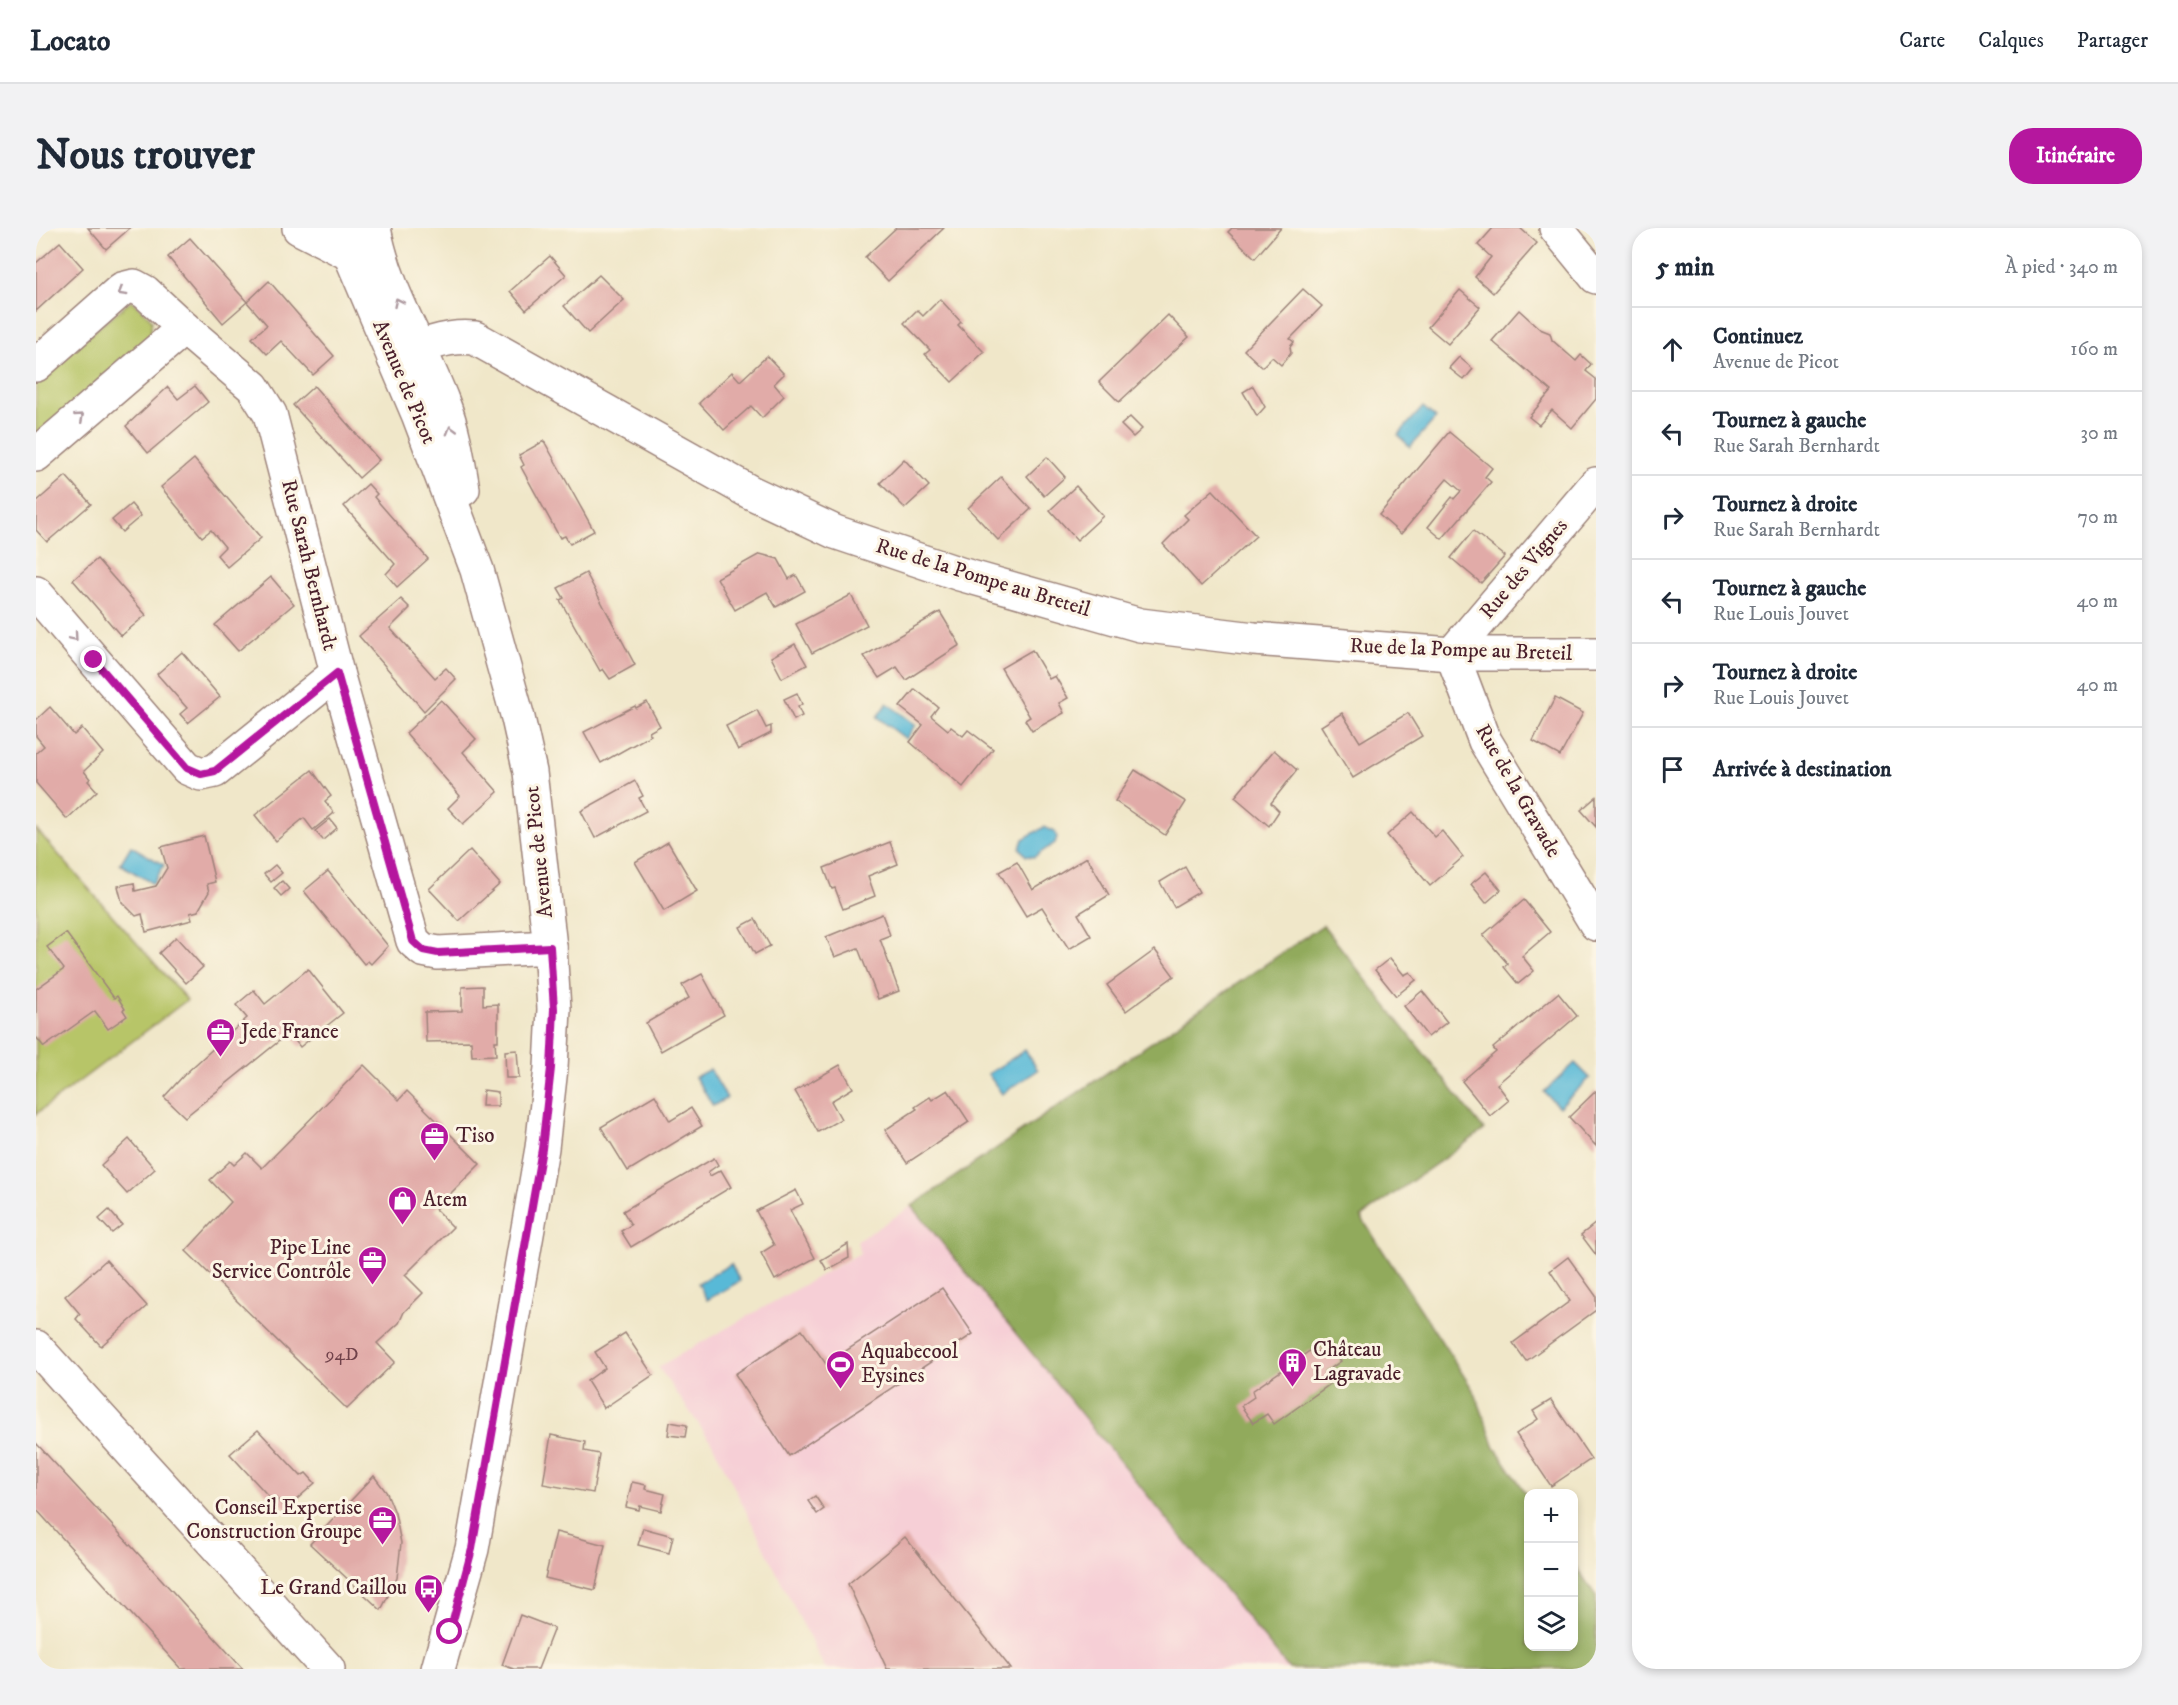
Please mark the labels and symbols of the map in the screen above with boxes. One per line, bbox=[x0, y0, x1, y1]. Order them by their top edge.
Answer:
one-way arrow bbox=[117, 285, 128, 296]
one-way arrow bbox=[393, 297, 405, 308]
street label: Avenue de Picot bbox=[366, 316, 442, 448]
one-way arrow bbox=[73, 413, 84, 424]
one-way arrow bbox=[446, 425, 458, 436]
street label: Rue Sarah Bernhardt bbox=[275, 477, 343, 653]
street label: Rue des Vignes bbox=[1474, 513, 1574, 625]
street label: Rue de la Pompe au Breteil bbox=[873, 533, 1094, 623]
one-way arrow bbox=[67, 630, 78, 641]
street label: Rue de la Pompe au Breteil bbox=[1349, 633, 1573, 667]
route end bbox=[80, 646, 106, 672]
street label: Rue de la Gravade bbox=[1469, 720, 1567, 862]
street label: Avenue de Picot bbox=[519, 785, 559, 919]
office icon: Jede France bbox=[204, 1016, 236, 1058]
place label: Jede France bbox=[239, 1019, 339, 1045]
office icon: Tiso bbox=[419, 1120, 451, 1162]
place label: Tiso bbox=[456, 1123, 494, 1149]
shop icon: Atem bbox=[386, 1184, 418, 1226]
place label: Atem bbox=[423, 1187, 468, 1213]
place label: Pipe Line Service Contrôle bbox=[212, 1235, 351, 1285]
office icon: Pipe Line Service Contrôle bbox=[356, 1244, 388, 1286]
place label: Château Lagravade bbox=[1313, 1337, 1402, 1387]
place label: Aquabecool Eysines bbox=[861, 1339, 959, 1389]
house number: 94D bbox=[325, 1344, 358, 1366]
building icon: Château Lagravade bbox=[1276, 1346, 1308, 1388]
sports icon: Aquabecool Eysines bbox=[824, 1348, 856, 1390]
place label: Conseil Expertise Construction Groupe bbox=[186, 1495, 362, 1545]
office icon: Conseil Expertise Construction Groupe bbox=[367, 1504, 399, 1546]
bus stop icon: Le Grand Caillou bbox=[412, 1572, 444, 1614]
place label: Le Grand Caillou bbox=[260, 1575, 407, 1601]
route start bbox=[436, 1618, 462, 1644]

